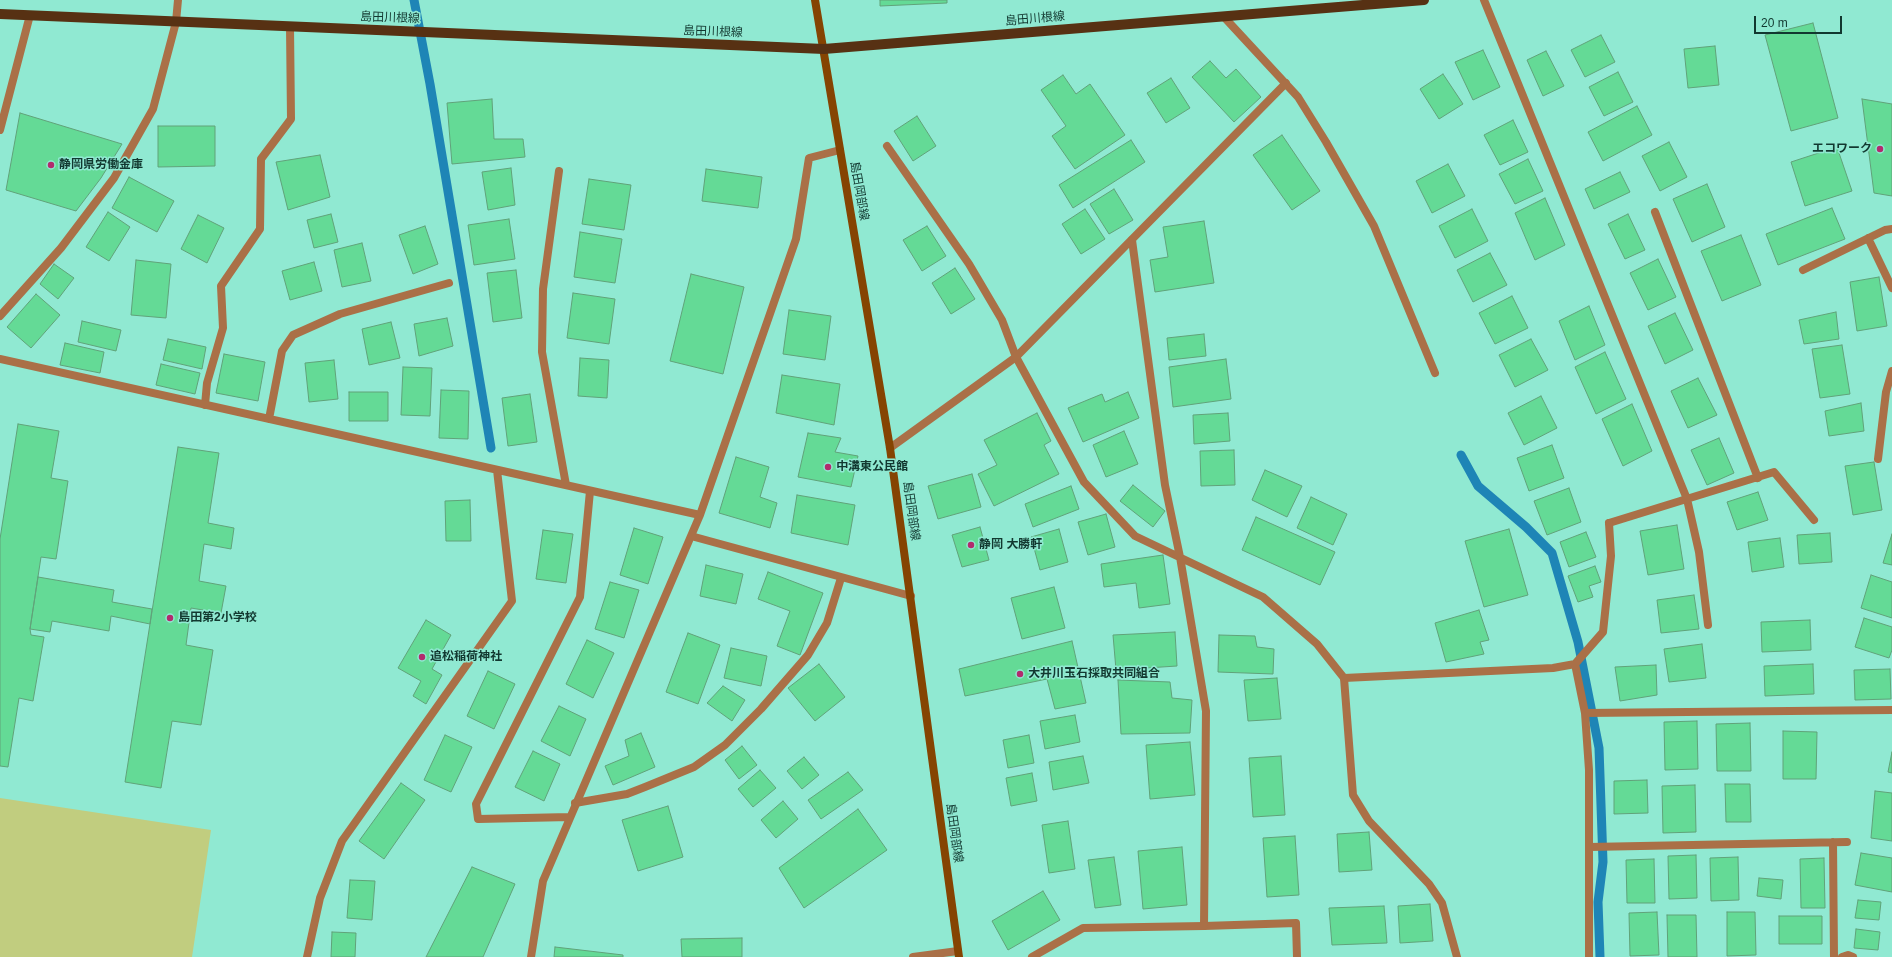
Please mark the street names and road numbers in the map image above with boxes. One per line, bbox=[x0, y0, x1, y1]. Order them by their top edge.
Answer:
street label: 島田川根線 bbox=[1004, 9, 1066, 29]
street label: 島田川根線 bbox=[360, 10, 420, 26]
street label: 島田川根線 bbox=[683, 24, 743, 40]
street label: 島田岡部線 bbox=[847, 160, 871, 222]
street label: 島田岡部線 bbox=[900, 480, 922, 542]
street label: 島田岡部線 bbox=[943, 802, 965, 864]

